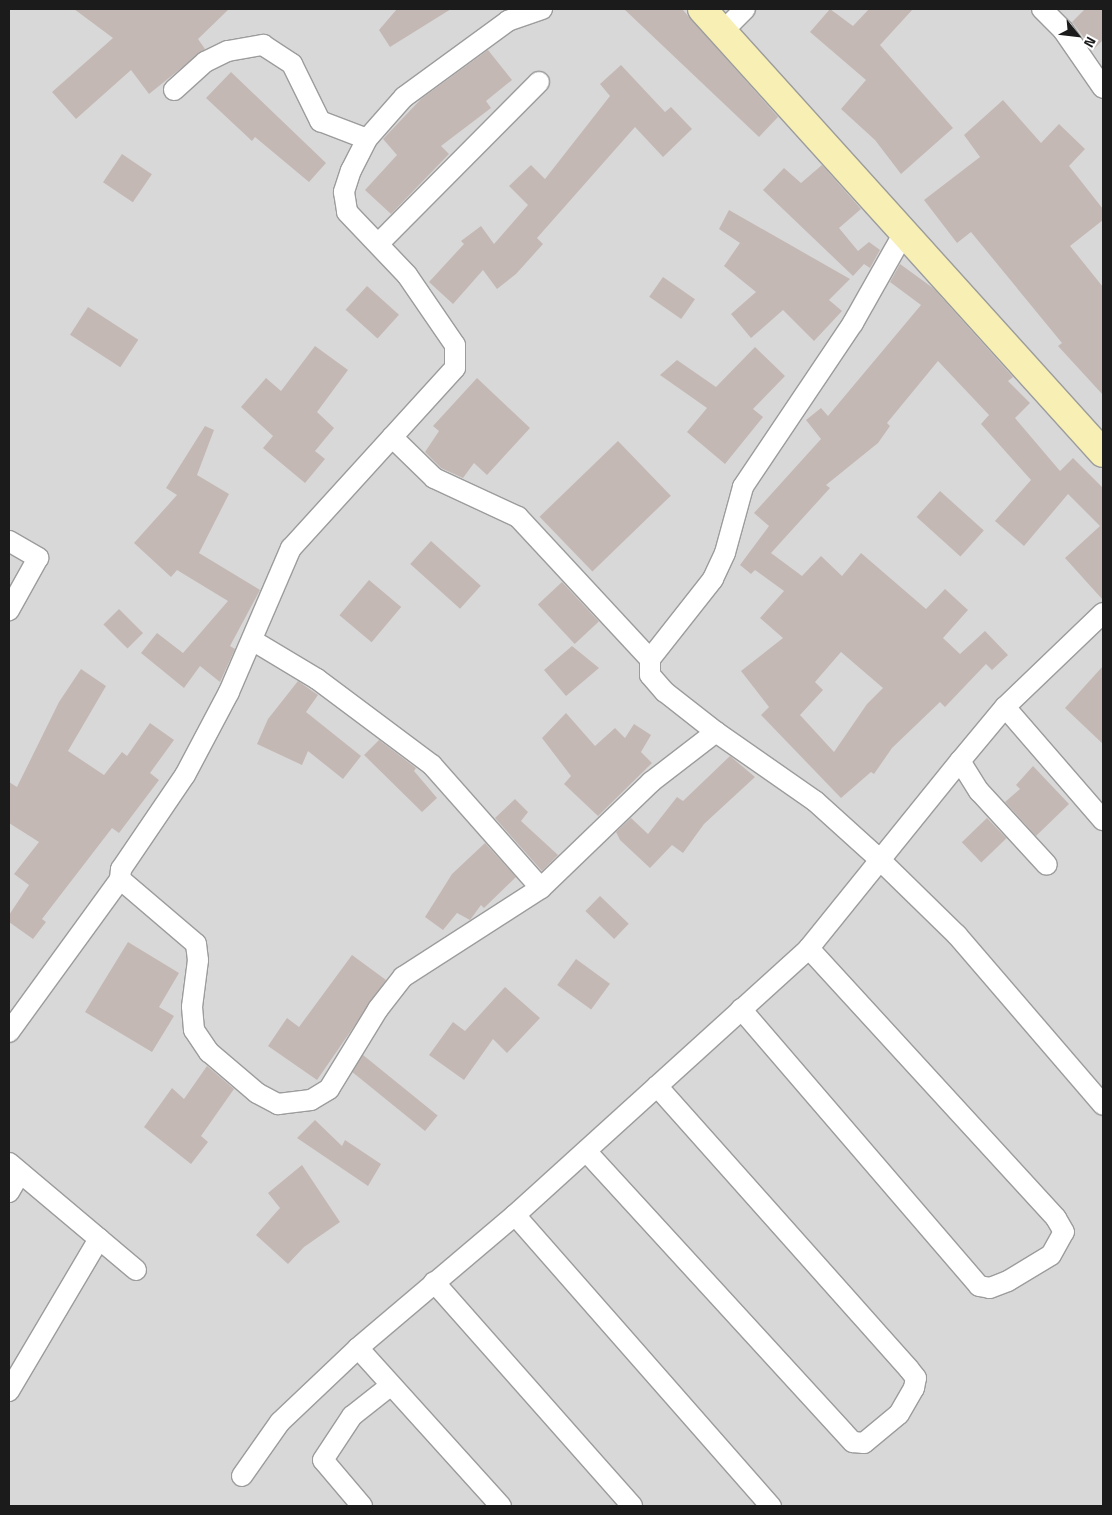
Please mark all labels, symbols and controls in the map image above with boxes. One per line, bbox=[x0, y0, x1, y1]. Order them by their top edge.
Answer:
north arrow bbox=[1052, 10, 1102, 60]
text: N bbox=[1079, 33, 1102, 52]

